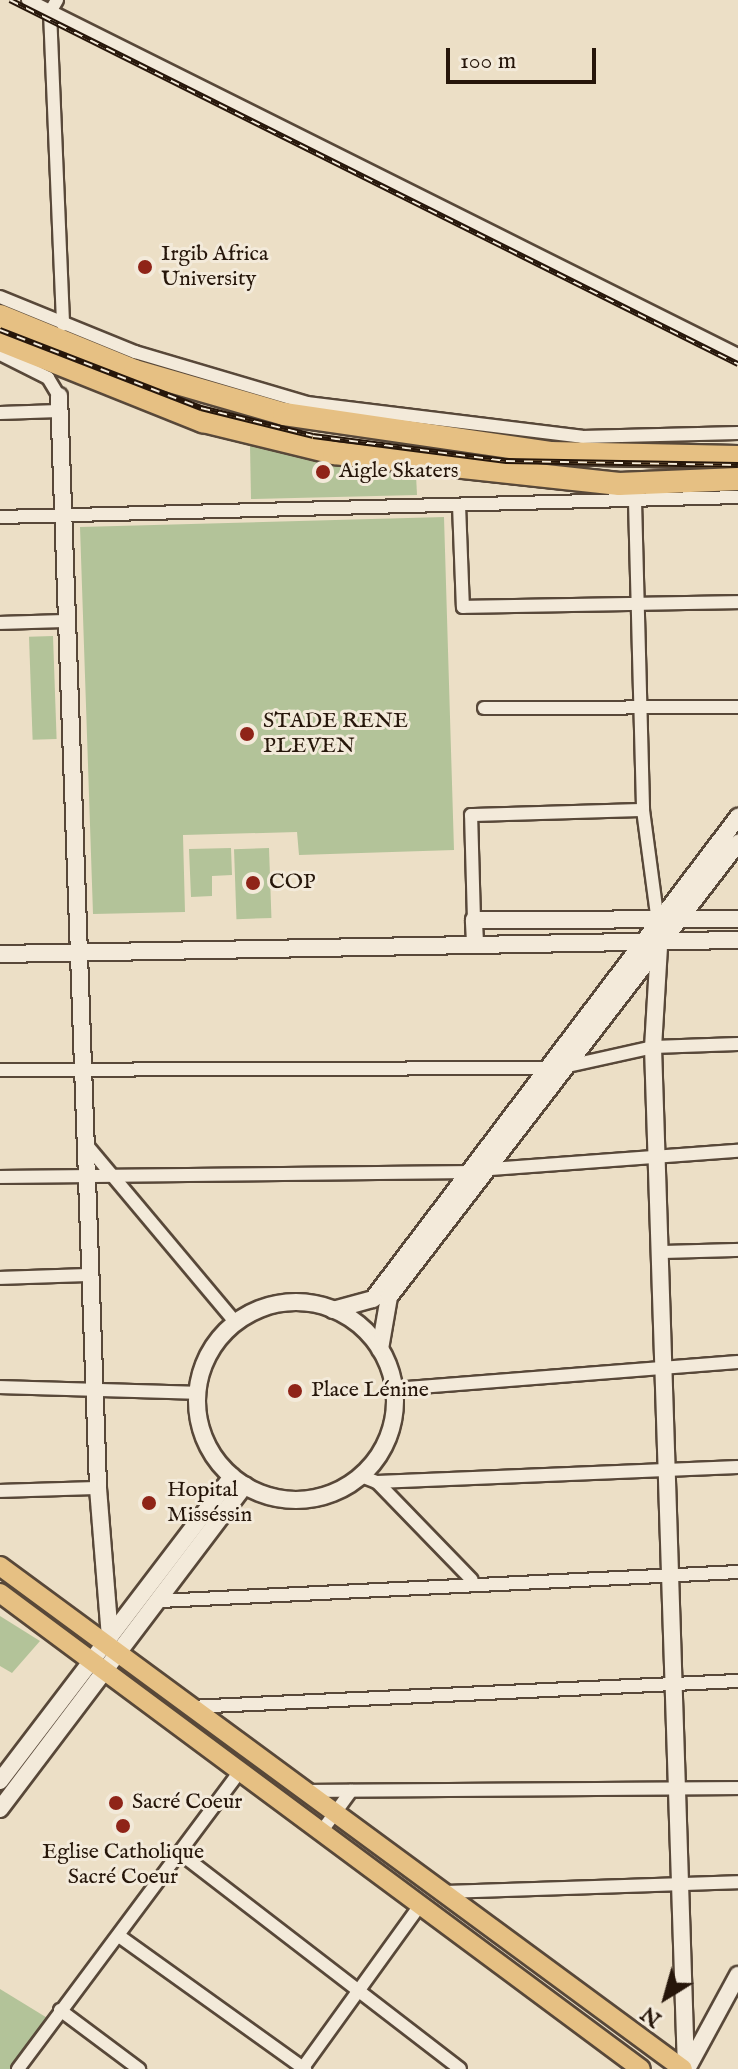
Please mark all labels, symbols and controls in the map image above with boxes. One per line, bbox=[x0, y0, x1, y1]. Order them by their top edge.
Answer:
scale bar bbox=[450, 32, 600, 82]
text: 100 m bbox=[460, 46, 516, 77]
place label: Irgib Africa University bbox=[161, 241, 269, 292]
marker: Irgib Africa University bbox=[136, 258, 154, 276]
place label: Aigle Skaters bbox=[339, 459, 459, 485]
marker: Aigle Skaters bbox=[314, 463, 332, 481]
place label: STADE RENE PLEVEN bbox=[263, 708, 408, 760]
marker: STADE RENE PLEVEN bbox=[238, 725, 256, 743]
place label: COP bbox=[269, 870, 315, 896]
marker: COP bbox=[244, 874, 262, 892]
place label: Place Lénine bbox=[311, 1378, 429, 1404]
marker: Place Lénine bbox=[286, 1382, 304, 1400]
place label: Hopital Misséssin bbox=[167, 1477, 252, 1528]
marker: Hopital Misséssin bbox=[138, 1492, 160, 1514]
place label: Sacré Coeur bbox=[132, 1790, 242, 1816]
marker: Sacré Coeur bbox=[107, 1794, 125, 1812]
marker: Eglise Catholique Sacré Coeur bbox=[114, 1817, 132, 1835]
place label: Eglise Catholique Sacré Coeur bbox=[42, 1839, 204, 1890]
north arrow bbox=[626, 1957, 706, 2037]
text: N bbox=[636, 1999, 668, 2033]

